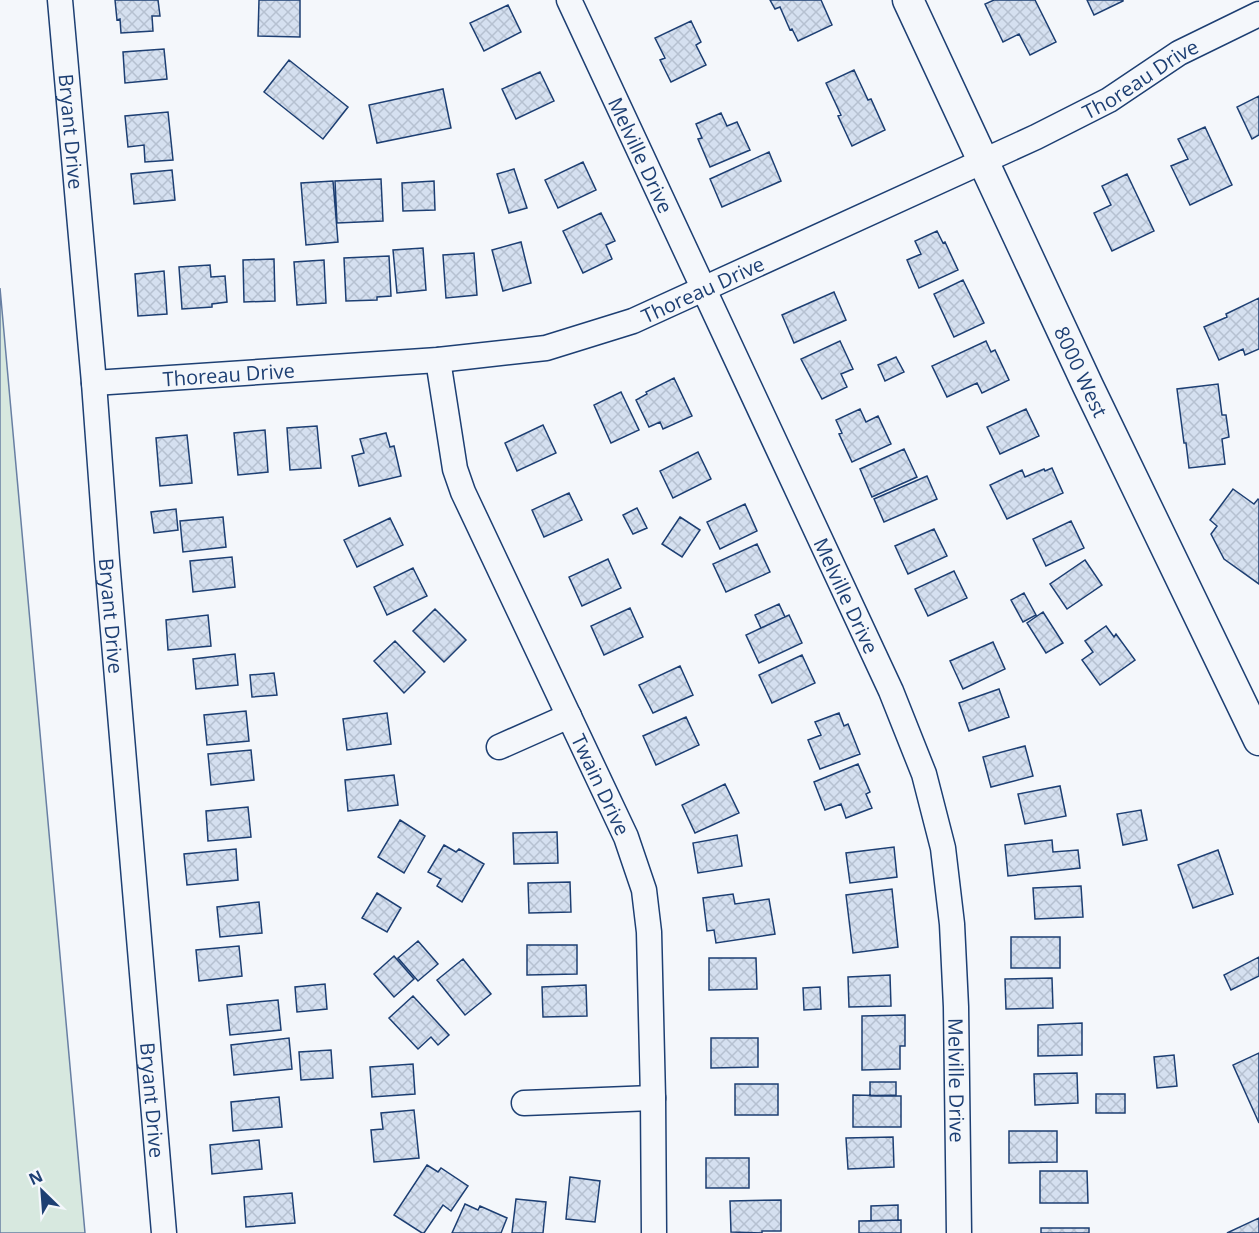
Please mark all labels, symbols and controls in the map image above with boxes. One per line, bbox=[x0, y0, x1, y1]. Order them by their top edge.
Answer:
street label: Thoreau Drive bbox=[1077, 32, 1202, 125]
street label: Bryant Drive bbox=[53, 73, 90, 190]
street label: Melville Drive bbox=[603, 93, 680, 217]
street label: Thoreau Drive bbox=[637, 249, 768, 329]
street label: 8000 West bbox=[1048, 322, 1114, 421]
street label: Thoreau Drive bbox=[162, 356, 296, 392]
street label: Melville Drive bbox=[808, 533, 885, 658]
street label: Bryant Drive bbox=[93, 557, 130, 675]
street label: Twain Drive bbox=[566, 729, 637, 839]
street label: Melville Drive bbox=[943, 1018, 971, 1143]
street label: Bryant Drive bbox=[134, 1041, 171, 1159]
north arrow bbox=[12, 1161, 72, 1221]
text: N bbox=[25, 1165, 46, 1190]

